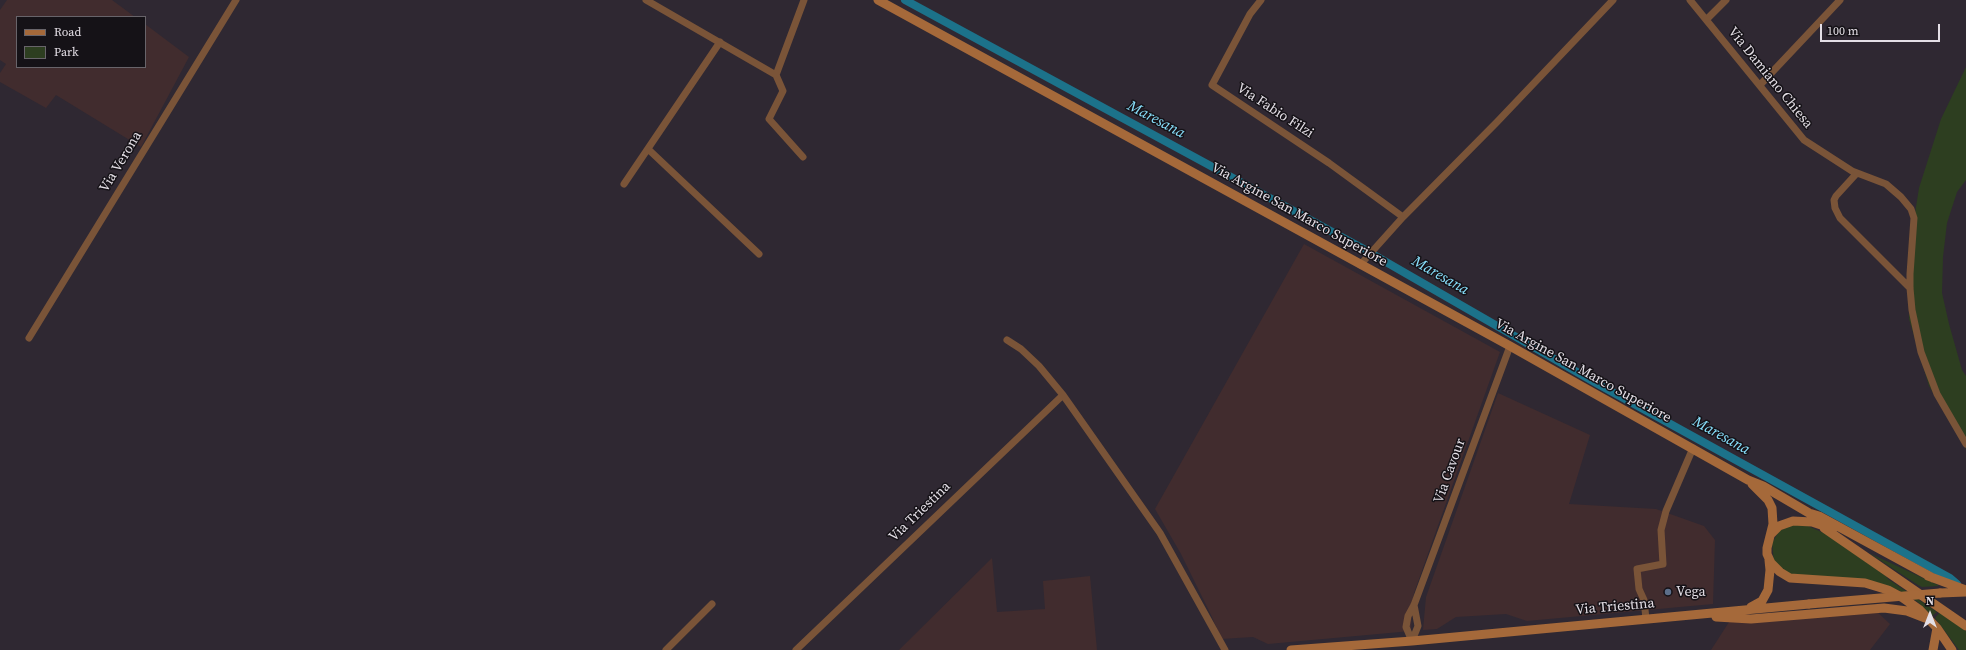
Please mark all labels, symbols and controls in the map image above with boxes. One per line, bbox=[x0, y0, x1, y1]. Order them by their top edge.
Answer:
legend bbox=[16, 16, 146, 68]
scale bar bbox=[1822, 16, 1942, 42]
text: 100 m bbox=[1827, 23, 1859, 39]
text: Road bbox=[54, 24, 81, 40]
street label: Via Damiano Chiesa bbox=[1724, 24, 1816, 132]
text: Park bbox=[54, 44, 79, 60]
street label: Via Fabio Filzi bbox=[1233, 80, 1317, 142]
water label: Maresana bbox=[1124, 97, 1188, 143]
street label: Via Verona bbox=[96, 128, 146, 196]
street label: Via Argine San Marco Superiore bbox=[1208, 159, 1390, 271]
water label: Maresana bbox=[1408, 253, 1472, 299]
street label: Via Argine San Marco Superiore bbox=[1492, 315, 1674, 427]
water label: Maresana bbox=[1689, 413, 1753, 459]
street label: Via Cavour bbox=[1431, 436, 1469, 506]
street label: Via Triestina bbox=[886, 478, 954, 546]
place label: Vega bbox=[1676, 584, 1706, 600]
marker: Vega bbox=[1663, 587, 1673, 597]
north arrow bbox=[1910, 594, 1950, 634]
text: N bbox=[1926, 594, 1934, 609]
street label: Via Triestina bbox=[1575, 595, 1655, 619]

